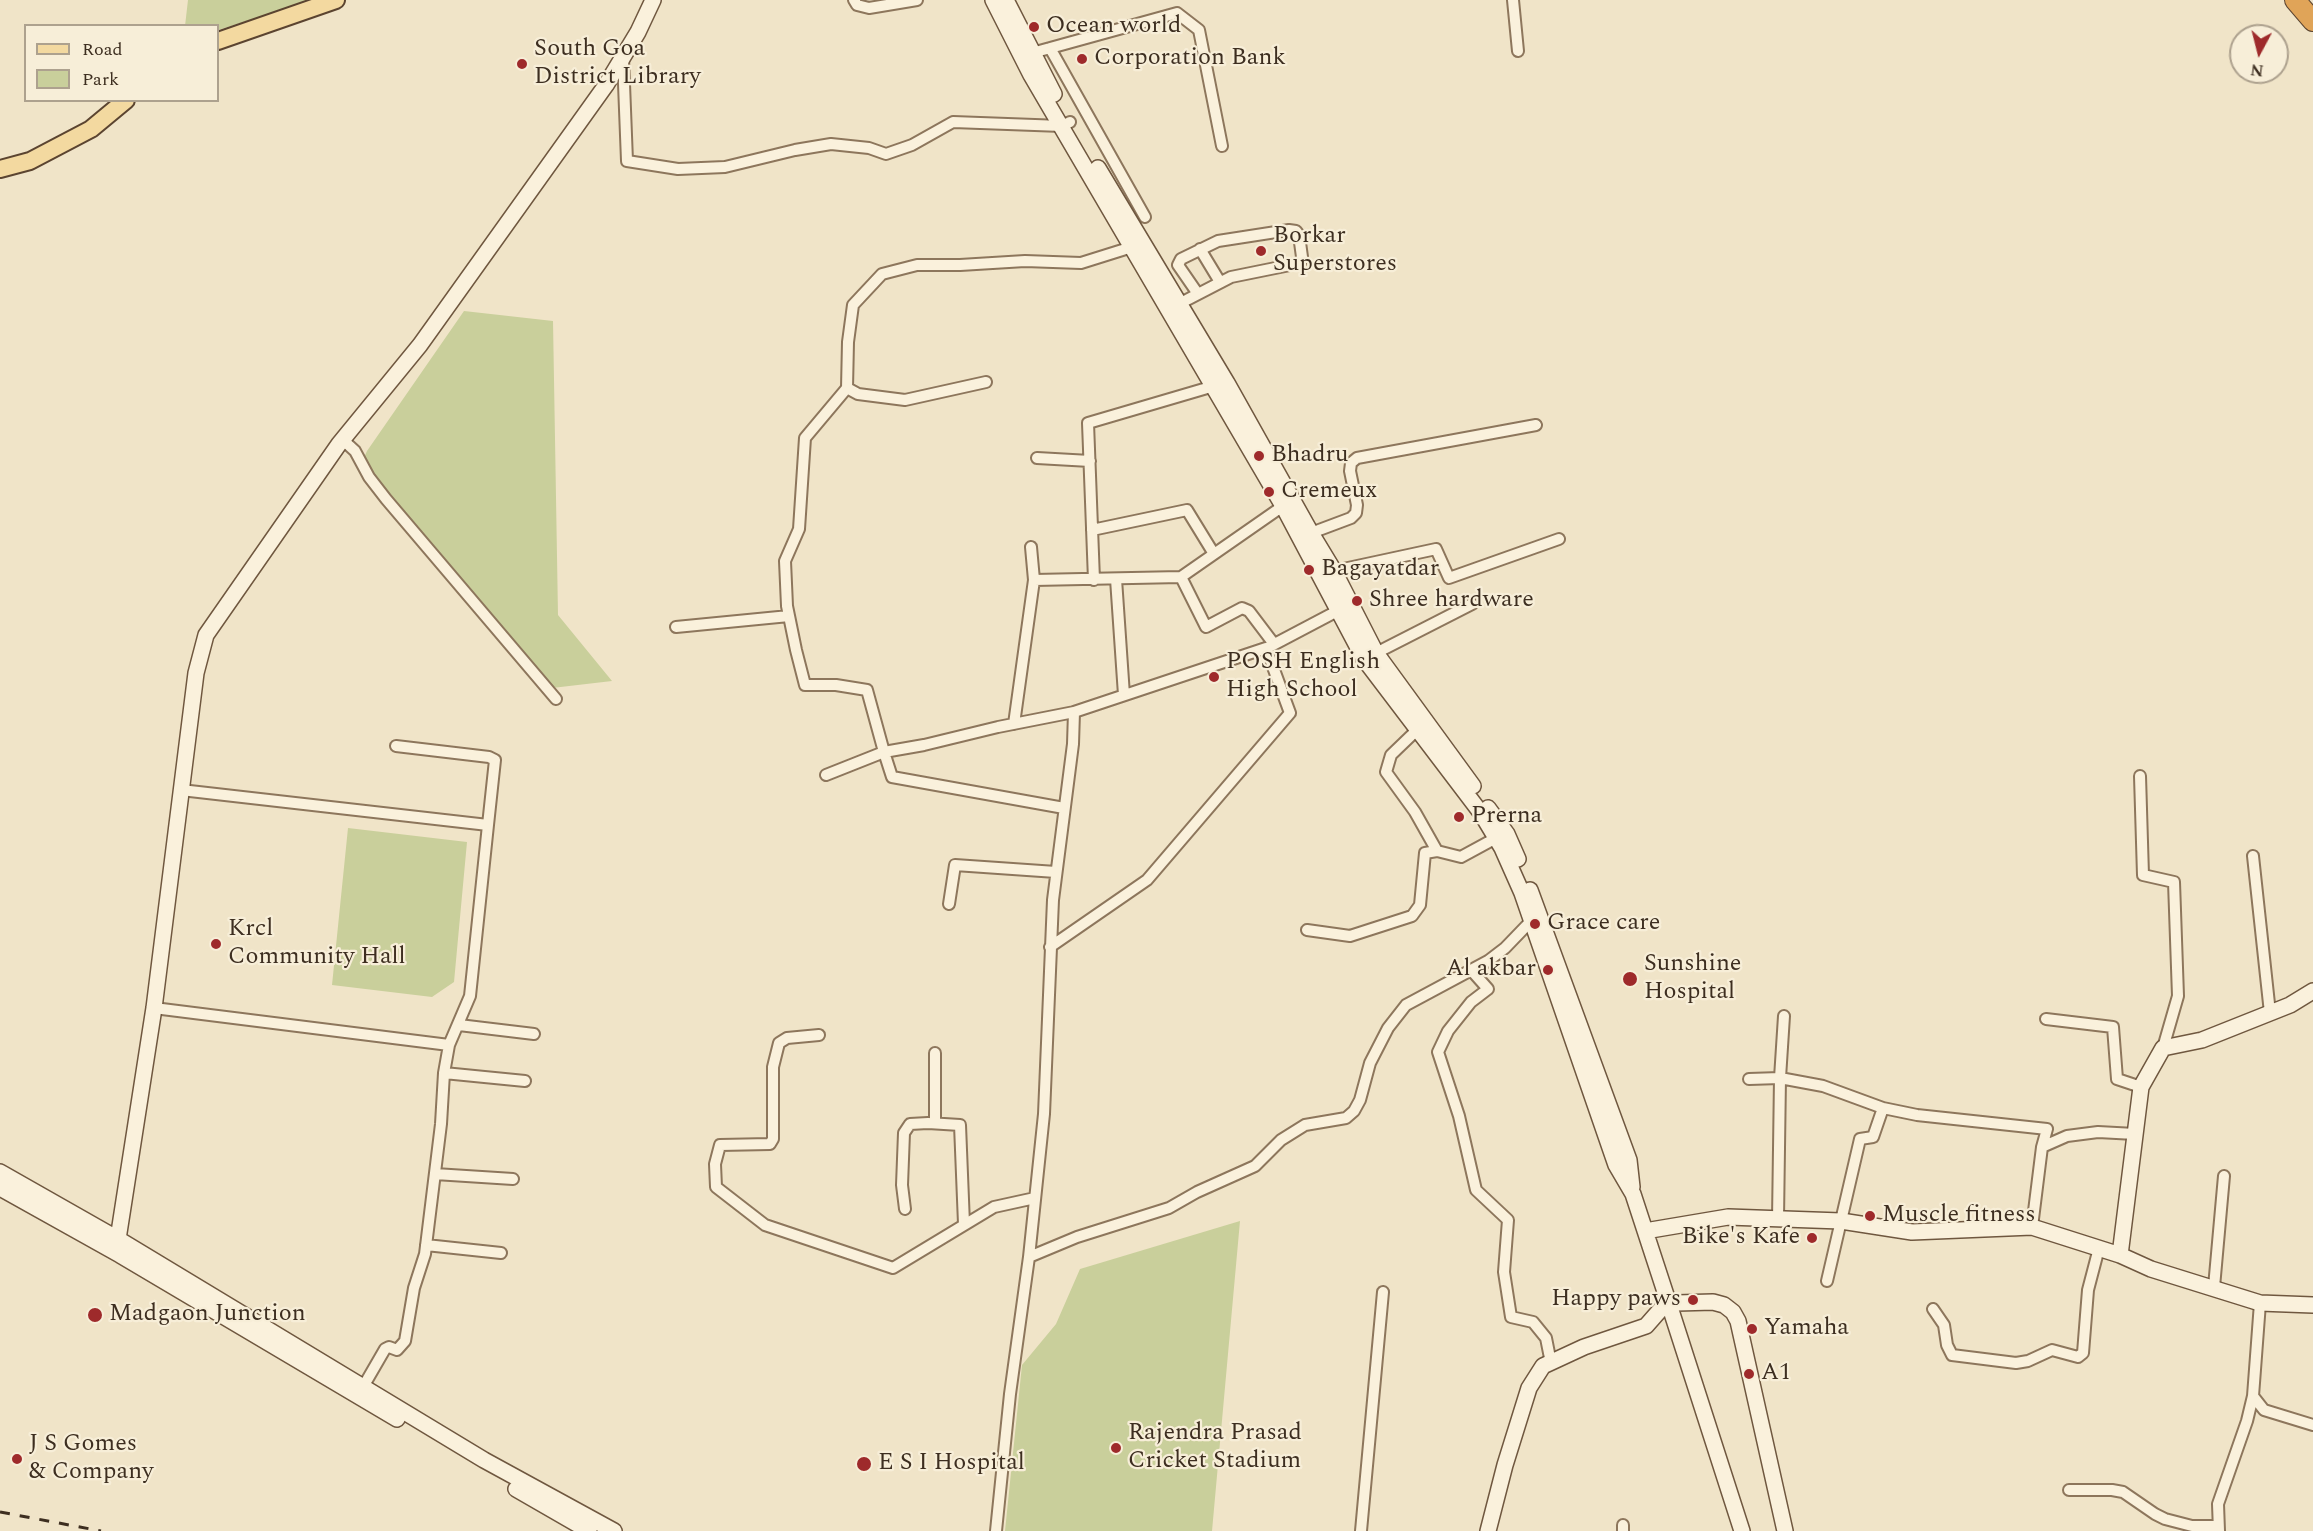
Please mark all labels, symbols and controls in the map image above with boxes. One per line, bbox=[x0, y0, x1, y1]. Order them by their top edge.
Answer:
place label: Ocean world bbox=[1046, 13, 1181, 41]
marker: Ocean world bbox=[1027, 20, 1041, 34]
legend bbox=[24, 24, 219, 102]
north arrow bbox=[2229, 24, 2289, 84]
text: Road bbox=[82, 36, 123, 63]
place label: South Goa District Library bbox=[534, 36, 701, 92]
place label: Corporation Bank bbox=[1094, 45, 1286, 73]
marker: Corporation Bank bbox=[1075, 52, 1089, 66]
marker: South Goa District Library bbox=[515, 57, 529, 71]
text: N bbox=[2249, 57, 2265, 83]
text: Park bbox=[82, 66, 119, 93]
place label: Borkar Superstores bbox=[1273, 223, 1397, 279]
marker: Borkar Superstores bbox=[1254, 244, 1268, 258]
place label: Bhadru bbox=[1271, 442, 1349, 470]
marker: Bhadru bbox=[1252, 449, 1266, 463]
place label: Cremeux bbox=[1281, 478, 1377, 506]
marker: Cremeux bbox=[1262, 485, 1276, 499]
place label: Bagayatdar bbox=[1321, 556, 1439, 584]
marker: Bagayatdar bbox=[1302, 563, 1316, 577]
place label: Shree hardware bbox=[1369, 587, 1534, 615]
marker: Shree hardware bbox=[1350, 594, 1364, 608]
place label: POSH English High School bbox=[1226, 649, 1380, 705]
marker: POSH English High School bbox=[1207, 670, 1221, 684]
place label: Prerna bbox=[1471, 803, 1542, 831]
marker: Prerna bbox=[1452, 810, 1466, 824]
place label: Grace care bbox=[1547, 910, 1660, 938]
place label: Krcl Community Hall bbox=[228, 916, 406, 972]
marker: Grace care bbox=[1528, 917, 1542, 931]
marker: Krcl Community Hall bbox=[209, 937, 223, 951]
place label: Sunshine Hospital bbox=[1644, 951, 1741, 1007]
place label: Al akbar bbox=[1446, 956, 1536, 984]
marker: Al akbar bbox=[1541, 963, 1555, 977]
marker: Sunshine Hospital bbox=[1621, 970, 1639, 988]
place label: Muscle fitness bbox=[1882, 1202, 2036, 1230]
marker: Muscle fitness bbox=[1863, 1209, 1877, 1223]
place label: Bike's Kafe bbox=[1682, 1224, 1800, 1252]
marker: Bike's Kafe bbox=[1805, 1231, 1819, 1245]
place label: Happy paws bbox=[1551, 1286, 1681, 1314]
marker: Happy paws bbox=[1686, 1293, 1700, 1307]
place label: Madgaon Junction bbox=[109, 1301, 306, 1329]
marker: Madgaon Junction bbox=[86, 1306, 104, 1324]
place label: Yamaha bbox=[1764, 1315, 1849, 1343]
marker: Yamaha bbox=[1745, 1322, 1759, 1336]
place label: A1 bbox=[1761, 1360, 1791, 1388]
marker: A1 bbox=[1742, 1367, 1756, 1381]
place label: Rajendra Prasad Cricket Stadium bbox=[1128, 1420, 1302, 1476]
place label: J S Gomes & Company bbox=[29, 1431, 153, 1487]
marker: Rajendra Prasad Cricket Stadium bbox=[1109, 1441, 1123, 1455]
place label: E S I Hospital bbox=[878, 1450, 1025, 1478]
marker: J S Gomes & Company bbox=[10, 1452, 24, 1466]
marker: E S I Hospital bbox=[855, 1455, 873, 1473]

